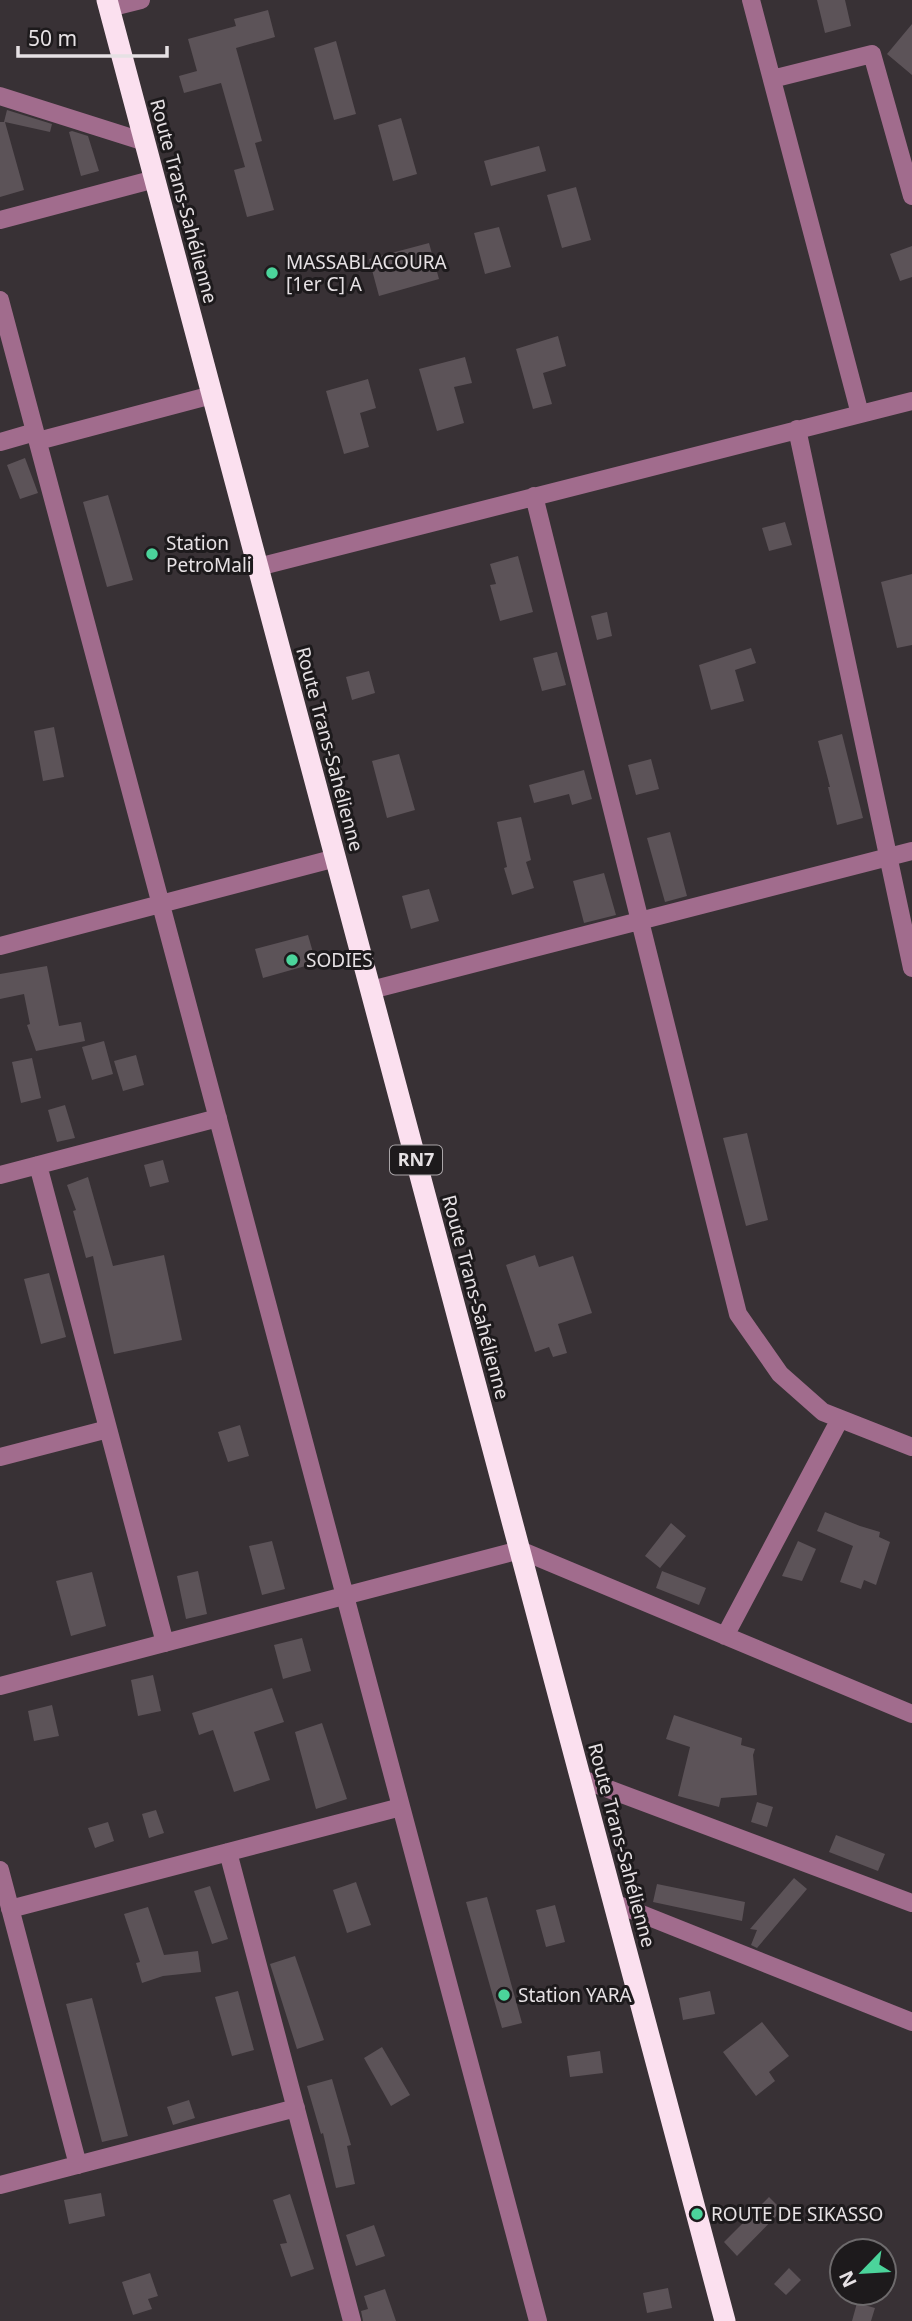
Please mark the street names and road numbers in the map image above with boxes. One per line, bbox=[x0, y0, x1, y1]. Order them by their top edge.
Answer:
street label: Route Trans-Sahélienne bbox=[144, 96, 224, 306]
street label: Route Trans-Sahélienne bbox=[290, 644, 370, 854]
road number: RN7 bbox=[390, 1146, 442, 1175]
street label: Route Trans-Sahélienne bbox=[436, 1192, 516, 1402]
street label: Route Trans-Sahélienne bbox=[582, 1740, 662, 1950]

